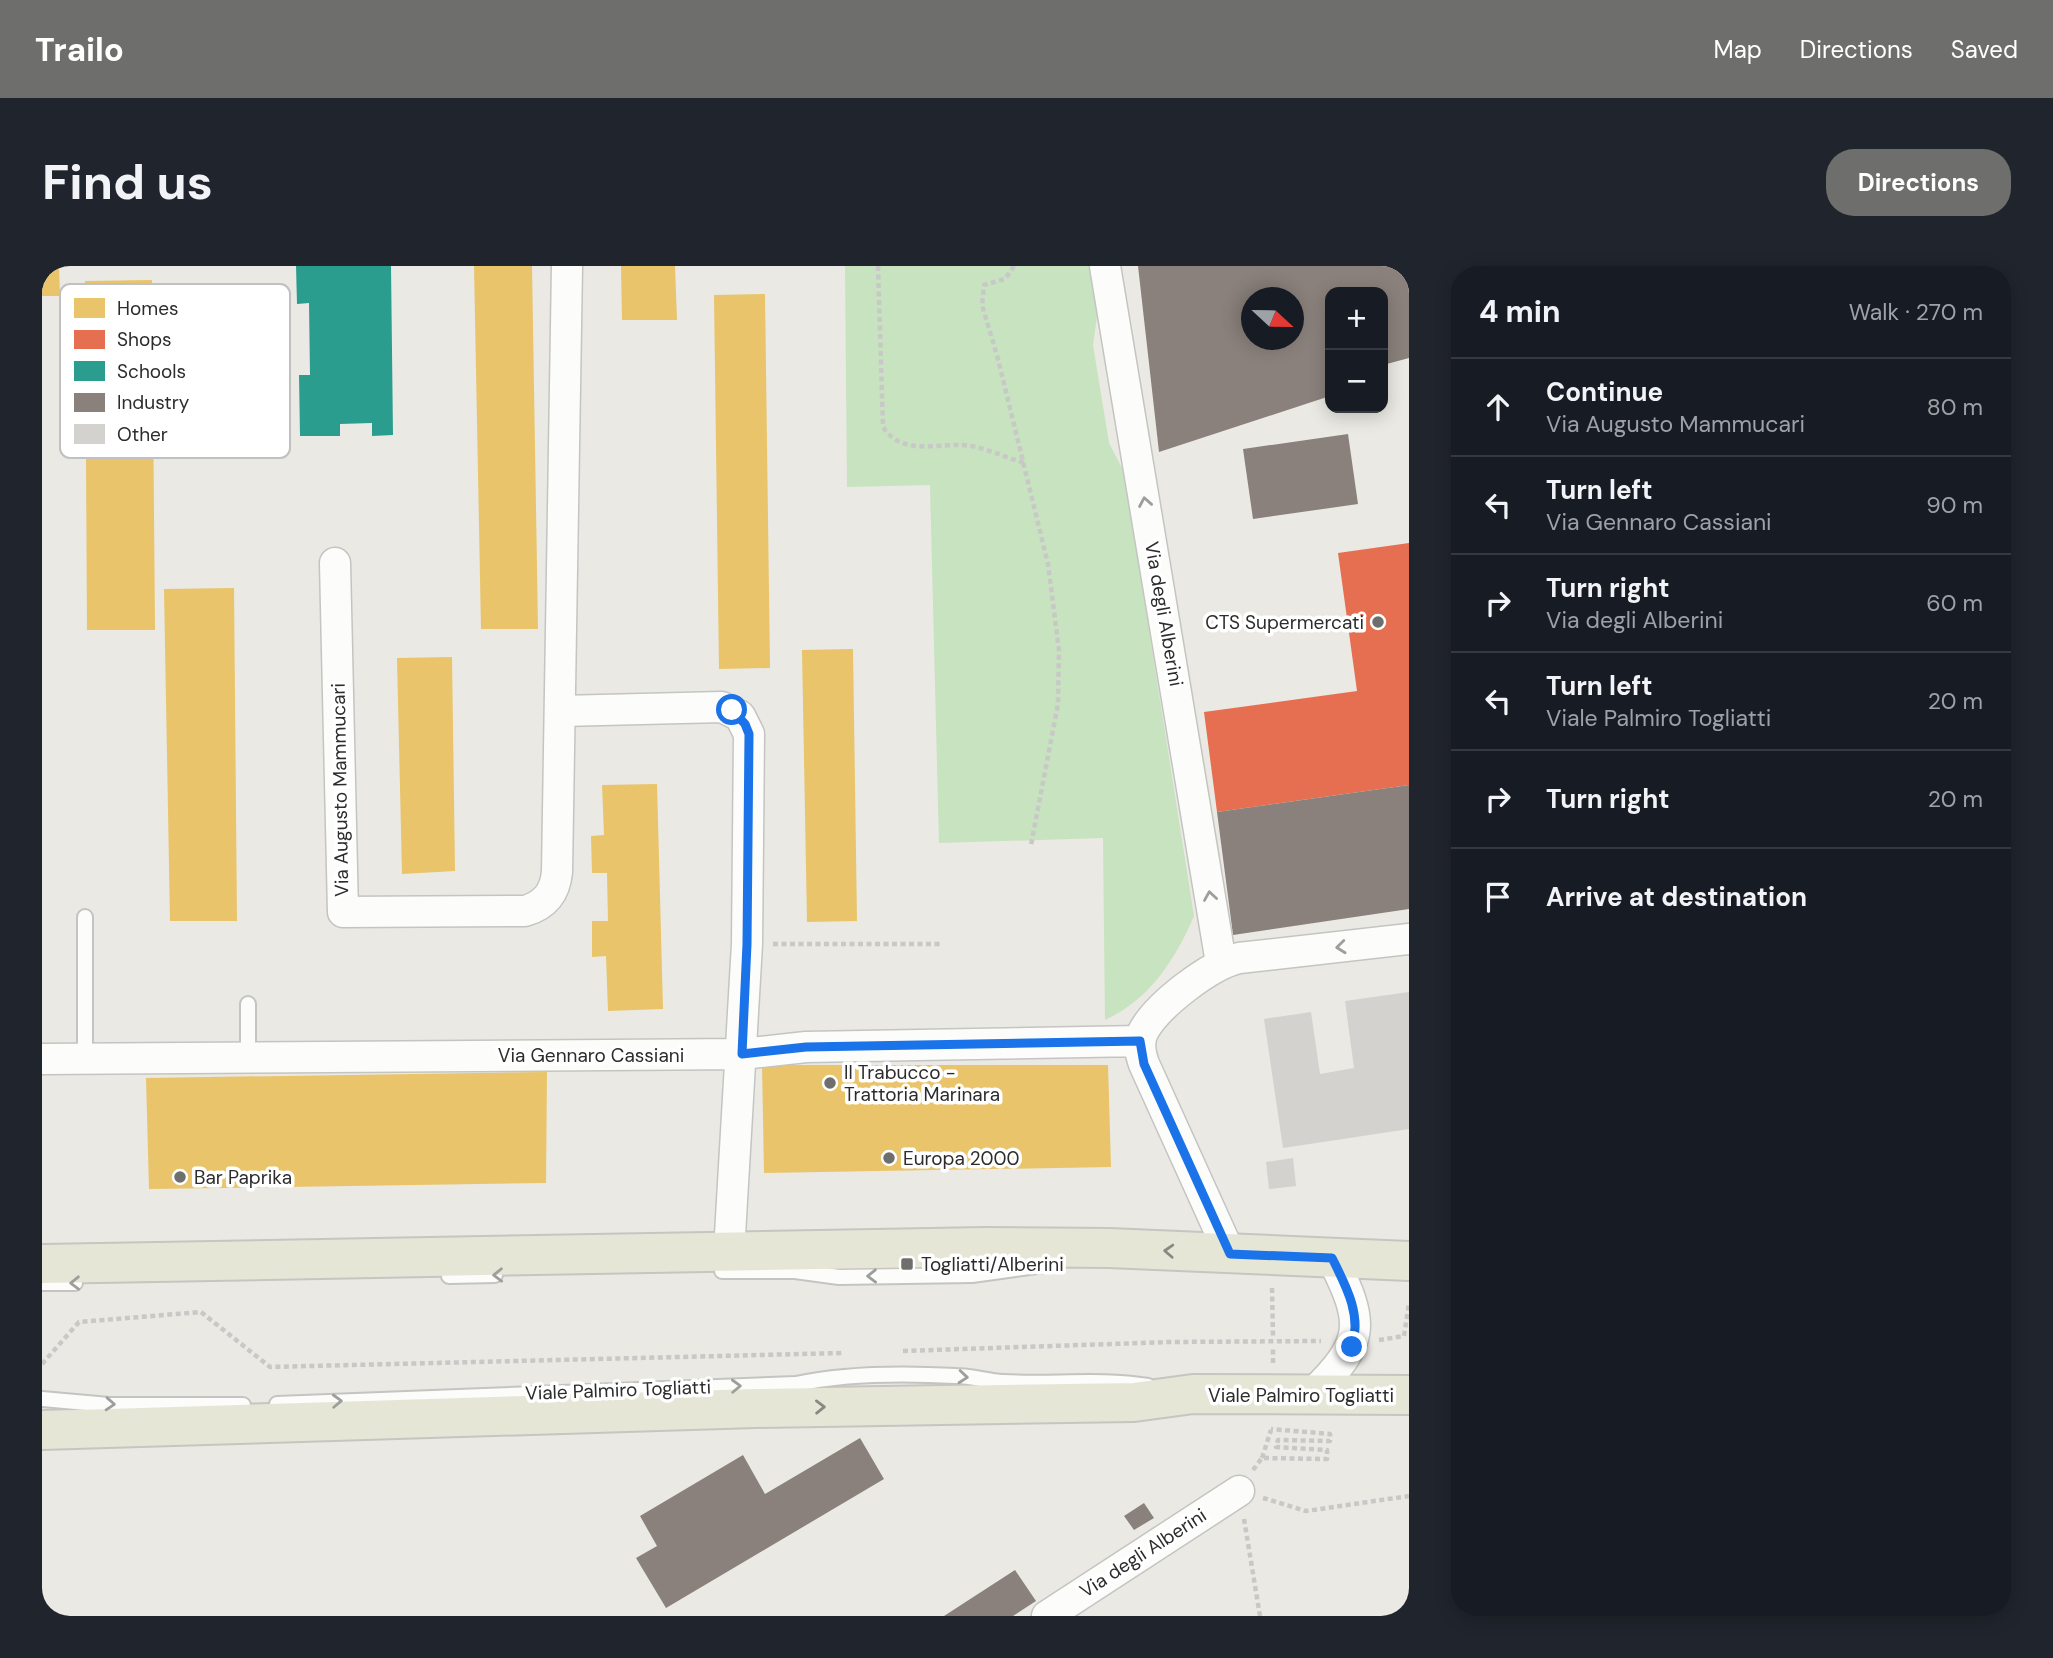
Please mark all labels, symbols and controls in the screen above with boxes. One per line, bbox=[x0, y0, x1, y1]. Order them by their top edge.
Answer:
text: Trailo bbox=[35, 28, 124, 71]
text: Map bbox=[1714, 34, 1762, 65]
text: Directions bbox=[1800, 34, 1913, 65]
text: Saved bbox=[1951, 34, 2018, 65]
button: Directions bbox=[1826, 149, 2011, 216]
text: Find us bbox=[42, 150, 213, 214]
legend bbox=[60, 284, 290, 458]
north arrow bbox=[1241, 287, 1304, 350]
map controls bbox=[1325, 287, 1388, 413]
button: + bbox=[1325, 287, 1388, 350]
text: 4 min bbox=[1479, 292, 1561, 331]
text: Homes bbox=[117, 296, 178, 321]
text: Walk · 270 m bbox=[1849, 297, 1983, 327]
text: Shops bbox=[117, 327, 172, 352]
button: − bbox=[1325, 350, 1388, 413]
text: Schools bbox=[117, 359, 186, 384]
text: Continue bbox=[1546, 375, 1663, 409]
icon: ahead bbox=[1479, 388, 1517, 426]
text: Industry bbox=[117, 390, 190, 415]
text: 80 m bbox=[1927, 392, 1983, 422]
text: Via Augusto Mammucari bbox=[1546, 409, 1805, 439]
text: Other bbox=[117, 422, 168, 447]
text: Turn left bbox=[1546, 473, 1653, 507]
icon: left bbox=[1479, 486, 1517, 524]
text: 90 m bbox=[1926, 490, 1983, 520]
one-way arrow bbox=[1138, 496, 1153, 508]
text: Via Gennaro Cassiani bbox=[1546, 507, 1772, 537]
street label: Via degli Alberini bbox=[1139, 540, 1189, 688]
text: Turn right bbox=[1546, 571, 1670, 605]
icon: right bbox=[1479, 584, 1517, 622]
text: 60 m bbox=[1926, 588, 1983, 618]
text: Via degli Alberini bbox=[1546, 605, 1723, 635]
place label: CTS Supermercati bbox=[1205, 610, 1364, 635]
marker: CTS Supermercati bbox=[1370, 614, 1386, 630]
text: Turn left bbox=[1546, 669, 1653, 703]
icon: left bbox=[1479, 682, 1517, 720]
street label: Via Augusto Mammucari bbox=[326, 683, 354, 897]
text: 20 m bbox=[1928, 686, 1983, 716]
route start bbox=[716, 694, 747, 725]
text: Viale Palmiro Togliatti bbox=[1546, 703, 1771, 733]
icon: right bbox=[1479, 780, 1517, 818]
text: Turn right bbox=[1546, 782, 1670, 816]
text: 20 m bbox=[1928, 784, 1983, 814]
icon: arrive bbox=[1479, 878, 1517, 916]
text: Arrive at destination bbox=[1546, 880, 1807, 914]
one-way arrow bbox=[1203, 890, 1218, 901]
one-way arrow bbox=[1335, 939, 1347, 954]
street label: Via Gennaro Cassiani bbox=[498, 1043, 684, 1068]
place label: Il Trabucco - Trattoria Marinara bbox=[844, 1060, 1000, 1107]
marker: Il Trabucco - Trattoria Marinara bbox=[822, 1075, 838, 1091]
place label: Europa 2000 bbox=[903, 1146, 1020, 1171]
marker: Europa 2000 bbox=[881, 1150, 897, 1166]
place label: Bar Paprika bbox=[194, 1165, 292, 1190]
marker: Bar Paprika bbox=[172, 1169, 188, 1185]
one-way arrow bbox=[1164, 1244, 1175, 1259]
place label: Togliatti/Alberini bbox=[921, 1252, 1064, 1277]
marker: Togliatti/Alberini bbox=[899, 1256, 915, 1272]
one-way arrow bbox=[493, 1267, 503, 1283]
one-way arrow bbox=[867, 1269, 878, 1284]
one-way arrow bbox=[69, 1275, 80, 1290]
route end bbox=[1336, 1331, 1367, 1362]
one-way arrow bbox=[958, 1369, 969, 1384]
street label: Viale Palmiro Togliatti bbox=[525, 1374, 711, 1406]
one-way arrow bbox=[731, 1379, 742, 1394]
street label: Viale Palmiro Togliatti bbox=[1208, 1383, 1394, 1408]
one-way arrow bbox=[332, 1394, 343, 1409]
one-way arrow bbox=[105, 1396, 116, 1411]
one-way arrow bbox=[815, 1400, 826, 1415]
street label: Via degli Alberini bbox=[1075, 1503, 1211, 1603]

